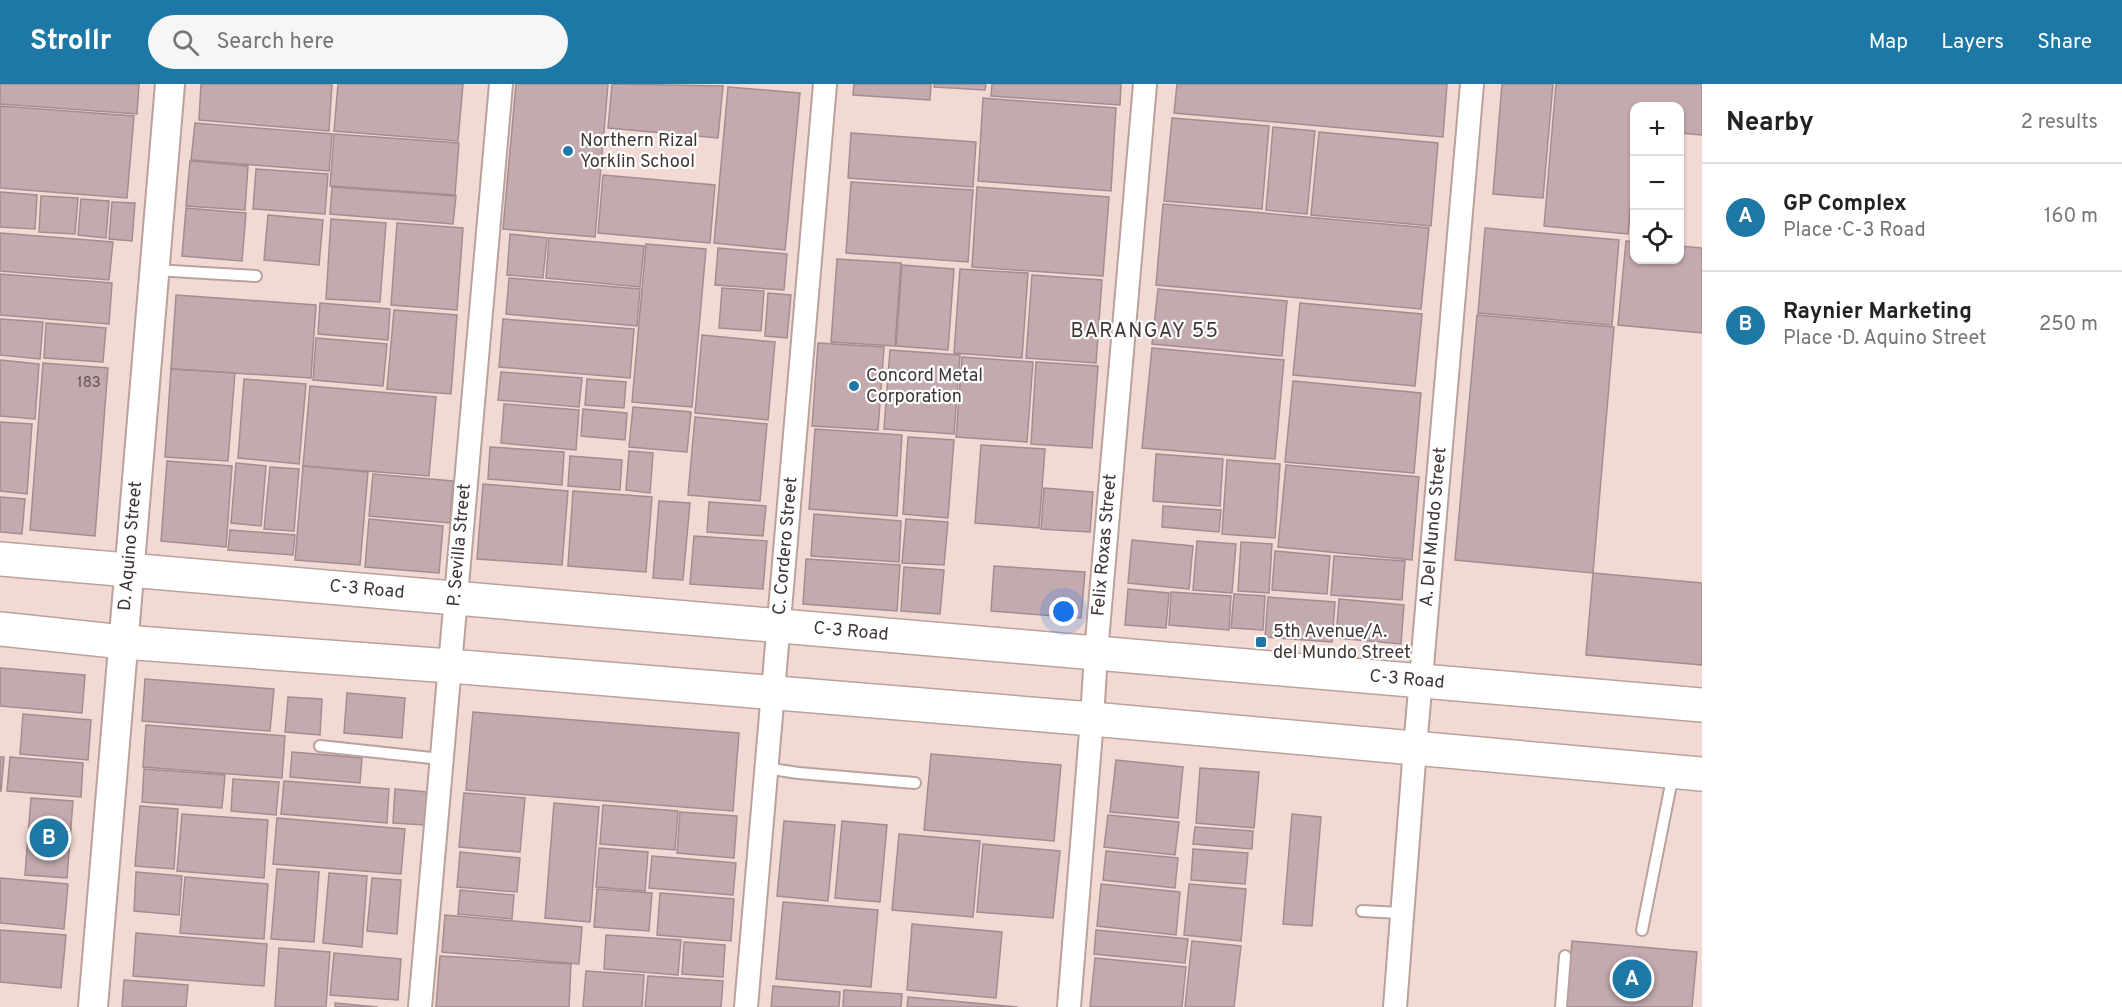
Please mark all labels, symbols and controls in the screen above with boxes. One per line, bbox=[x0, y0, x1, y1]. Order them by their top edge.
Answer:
search box bbox=[148, 15, 568, 69]
text: Strollr bbox=[30, 24, 112, 60]
icon: search bbox=[169, 26, 202, 59]
text: Search here bbox=[217, 29, 334, 56]
text: Map bbox=[1869, 29, 1908, 56]
text: Layers bbox=[1941, 29, 2004, 56]
text: Share bbox=[2037, 29, 2092, 56]
map controls bbox=[1630, 102, 1684, 264]
button: + bbox=[1630, 102, 1684, 156]
text: Nearby bbox=[1726, 107, 1814, 140]
text: 2 results bbox=[2021, 110, 2098, 136]
place label: Northern Rizal Yorklin School bbox=[580, 130, 698, 174]
marker: Northern Rizal Yorklin School bbox=[561, 144, 575, 158]
button: − bbox=[1630, 156, 1684, 210]
text: GP Complex bbox=[1783, 191, 1907, 218]
text: A bbox=[1738, 204, 1753, 230]
text: 160 m bbox=[2044, 204, 2098, 230]
button: locate bbox=[1630, 210, 1684, 264]
text: Place · C-3 Road bbox=[1783, 218, 1926, 244]
text: Raynier Marketing bbox=[1783, 299, 1972, 326]
text: B bbox=[1739, 312, 1752, 338]
text: 250 m bbox=[2039, 312, 2098, 338]
district label: BARANGAY 55 bbox=[1070, 319, 1220, 345]
text: Place · D. Aquino Street bbox=[1783, 326, 1987, 352]
place label: Concord Metal Corporation bbox=[866, 365, 983, 409]
house number: 183 bbox=[77, 374, 101, 393]
marker: Concord Metal Corporation bbox=[847, 379, 861, 393]
street label: A. Del Mundo Street bbox=[1416, 446, 1452, 608]
street label: Felix Roxas Street bbox=[1087, 473, 1123, 617]
street label: C. Cordero Street bbox=[769, 476, 803, 616]
street label: D. Aquino Street bbox=[114, 480, 148, 612]
street label: P. Sevilla Street bbox=[443, 482, 477, 608]
street label: C-3 Road bbox=[328, 575, 406, 605]
your location bbox=[1049, 597, 1078, 626]
street label: C-3 Road bbox=[812, 617, 890, 647]
place label: 5th Avenue/A. del Mundo Street bbox=[1273, 621, 1411, 665]
marker: 5th Avenue/A. del Mundo Street bbox=[1254, 635, 1268, 649]
street label: C-3 Road bbox=[1368, 665, 1446, 695]
pin: B bbox=[29, 816, 68, 861]
pin: A bbox=[1612, 956, 1652, 1002]

